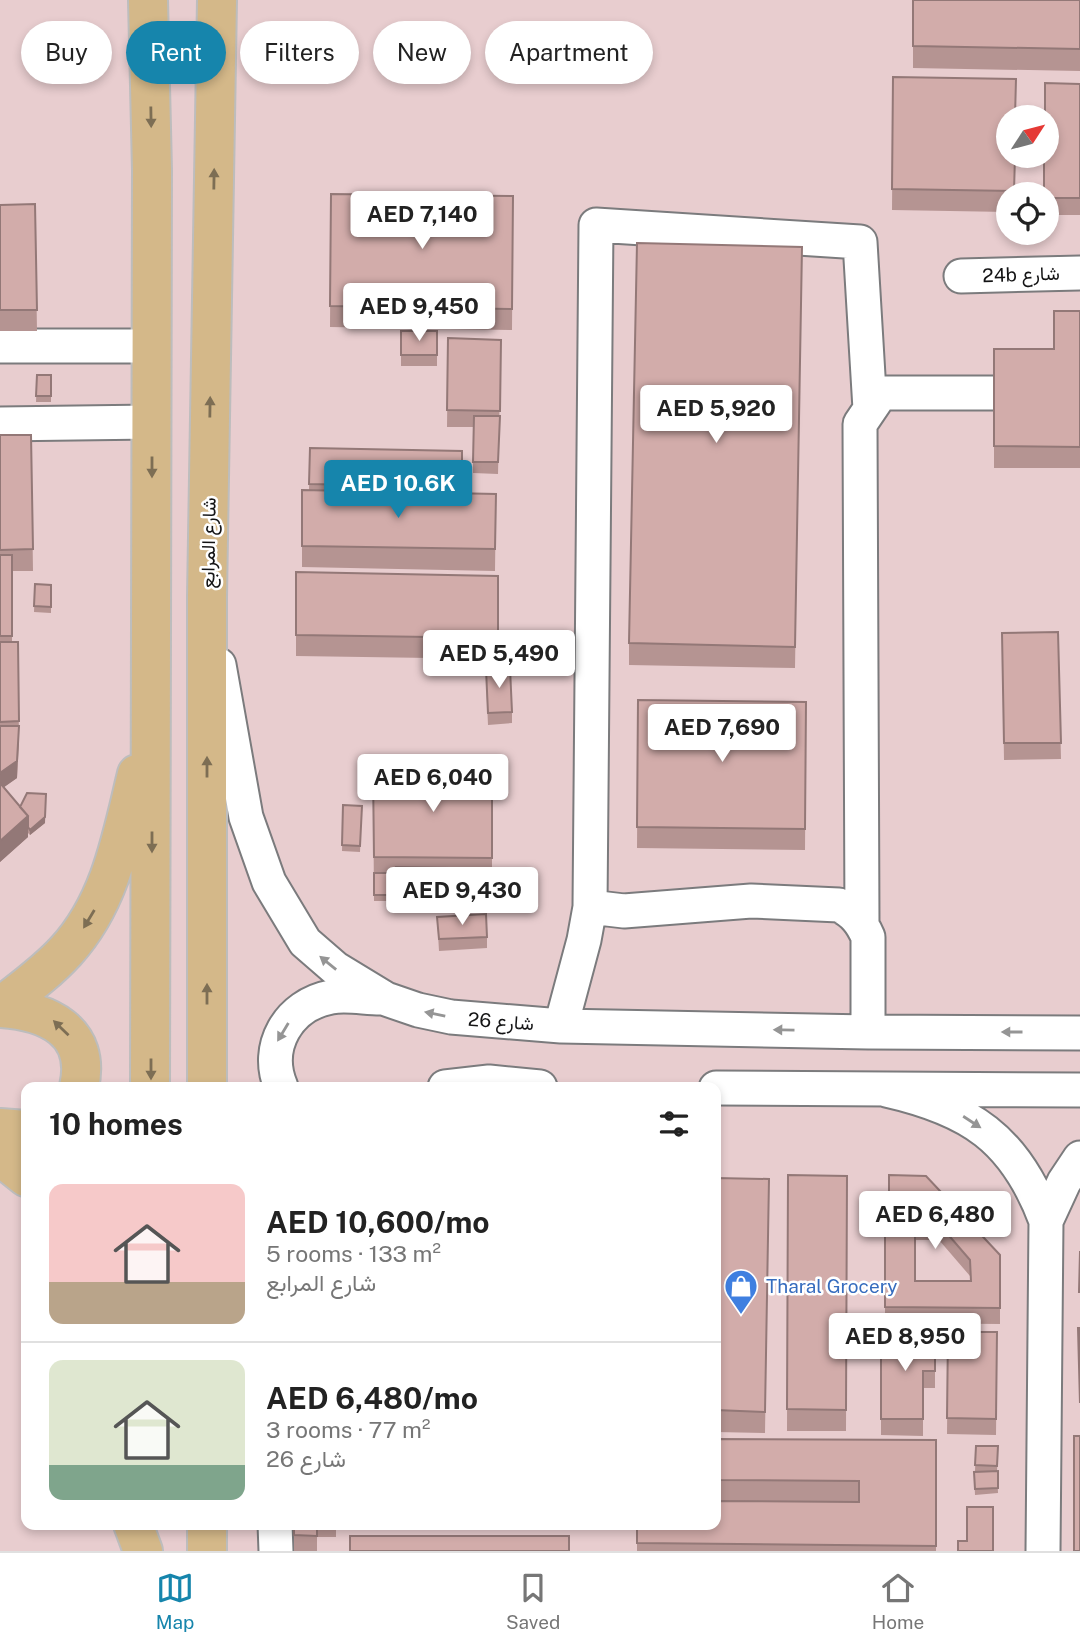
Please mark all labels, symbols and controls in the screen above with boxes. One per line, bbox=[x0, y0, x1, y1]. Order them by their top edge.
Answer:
chip: Buy bbox=[21, 21, 112, 84]
chip: Rent bbox=[126, 21, 226, 84]
chip: Filters bbox=[240, 21, 359, 84]
chip: New bbox=[373, 21, 471, 84]
chip: Apartment bbox=[485, 21, 653, 84]
north arrow bbox=[996, 105, 1059, 168]
map controls bbox=[996, 105, 1059, 245]
one-way arrow bbox=[145, 106, 157, 128]
one-way arrow bbox=[208, 168, 219, 190]
button: locate bbox=[996, 182, 1059, 245]
pin: AED 7,140 bbox=[342, 191, 502, 251]
text: AED 7,140 bbox=[366, 200, 478, 227]
street label: 24b شارع bbox=[982, 262, 1060, 288]
pin: AED 9,450 bbox=[339, 284, 499, 343]
text: AED 9,450 bbox=[359, 292, 479, 319]
pin: AED 5,920 bbox=[636, 386, 796, 445]
text: AED 5,920 bbox=[656, 394, 776, 421]
one-way arrow bbox=[204, 396, 216, 418]
one-way arrow bbox=[146, 456, 158, 478]
pin: AED 10.6K bbox=[318, 461, 478, 520]
text: AED 10.6K bbox=[340, 469, 456, 496]
street label: شارع المرابع bbox=[196, 497, 223, 589]
pin: AED 5,490 bbox=[419, 630, 579, 690]
text: AED 5,490 bbox=[439, 639, 559, 666]
pin: AED 7,690 bbox=[642, 704, 802, 764]
text: AED 7,690 bbox=[664, 713, 780, 740]
pin: AED 6,040 bbox=[353, 754, 513, 814]
one-way arrow bbox=[201, 755, 213, 777]
text: AED 6,040 bbox=[373, 763, 493, 790]
one-way arrow bbox=[146, 831, 158, 853]
pin: AED 9,430 bbox=[382, 867, 542, 927]
text: AED 9,430 bbox=[402, 876, 522, 903]
one-way arrow bbox=[83, 910, 95, 929]
one-way arrow bbox=[320, 956, 337, 971]
one-way arrow bbox=[201, 983, 213, 1005]
one-way arrow bbox=[424, 1008, 446, 1019]
street label: شارع 26 bbox=[467, 1008, 535, 1036]
one-way arrow bbox=[52, 1019, 69, 1036]
one-way arrow bbox=[276, 1022, 289, 1042]
one-way arrow bbox=[773, 1024, 795, 1036]
one-way arrow bbox=[1001, 1027, 1023, 1038]
one-way arrow bbox=[145, 1058, 156, 1080]
icon: filters bbox=[655, 1105, 693, 1143]
text: 10 homes bbox=[49, 1106, 183, 1142]
one-way arrow bbox=[963, 1116, 982, 1129]
pin: AED 6,480 bbox=[855, 1192, 1015, 1251]
text: AED 6,480 bbox=[875, 1200, 995, 1227]
text: AED 10,600/mo bbox=[266, 1204, 490, 1240]
icon: home bbox=[105, 1212, 189, 1296]
text: 5 rooms · 133 m² bbox=[266, 1240, 441, 1267]
shop icon: Tharal Grocery bbox=[722, 1267, 760, 1316]
text: شارع المرابع bbox=[266, 1269, 376, 1296]
place label: Tharal Grocery bbox=[766, 1275, 898, 1297]
pin: AED 8,950 bbox=[825, 1314, 985, 1373]
text: AED 8,950 bbox=[845, 1322, 965, 1349]
text: AED 6,480/mo bbox=[266, 1380, 478, 1416]
icon: home bbox=[105, 1388, 189, 1472]
text: 3 rooms · 77 m² bbox=[266, 1416, 430, 1443]
text: شارع 26 bbox=[266, 1445, 346, 1472]
tab: Map bbox=[156, 1569, 194, 1633]
tab: Saved bbox=[506, 1569, 560, 1633]
tab: Home bbox=[872, 1569, 924, 1633]

